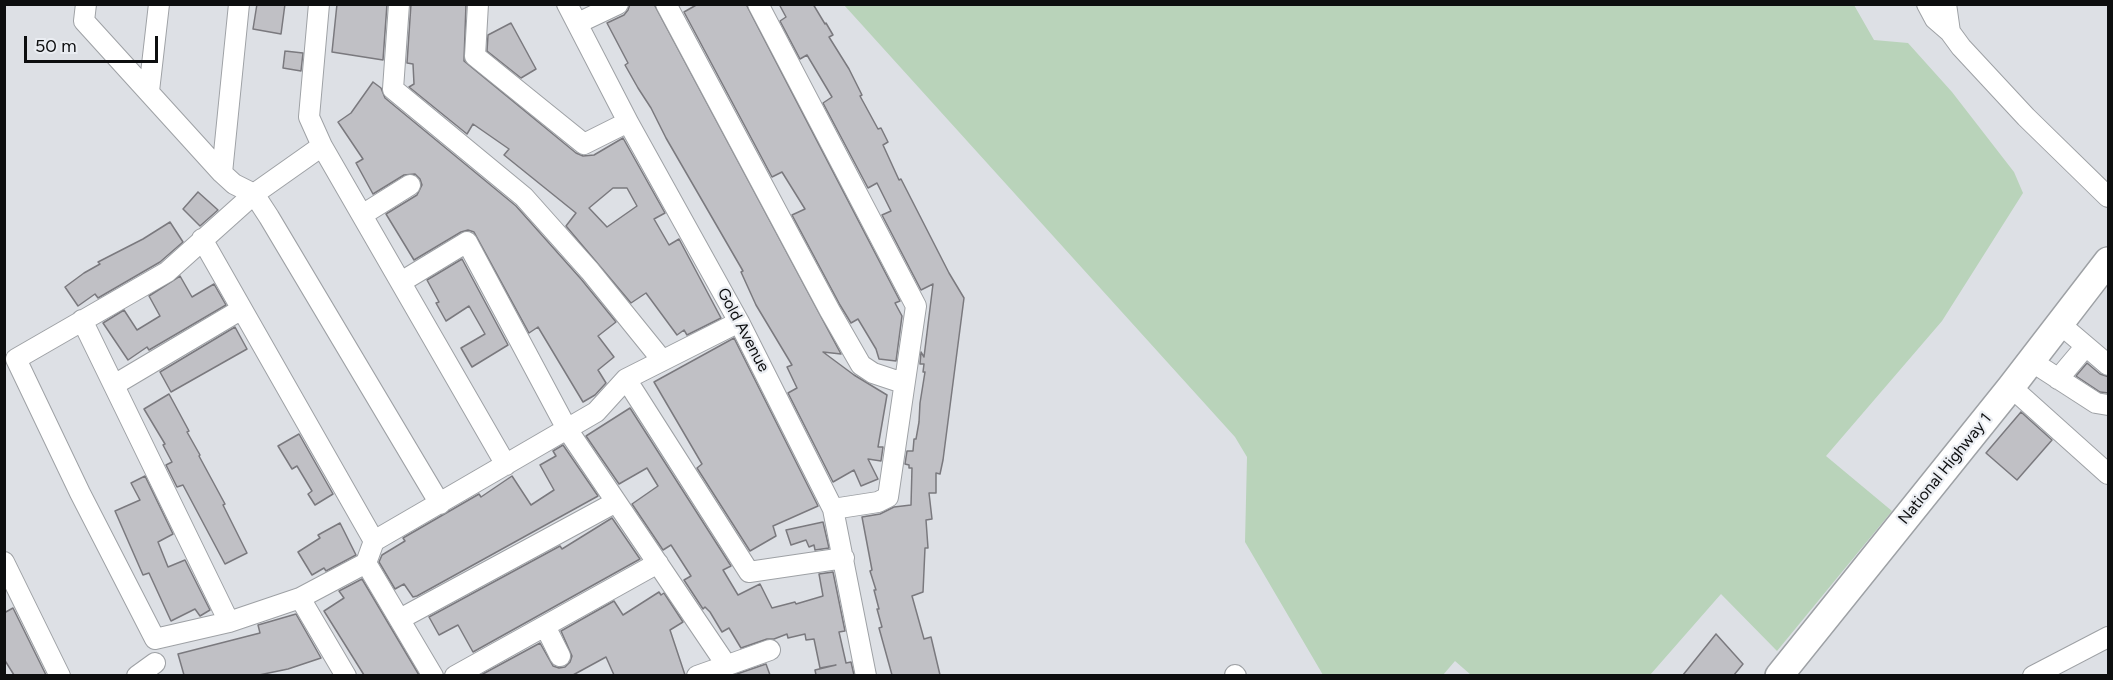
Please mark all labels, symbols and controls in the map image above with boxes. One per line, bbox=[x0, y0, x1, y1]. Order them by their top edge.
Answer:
scale bar bbox=[27, 24, 160, 62]
text: 50 m bbox=[35, 35, 77, 57]
street label: Gold Avenue bbox=[713, 285, 773, 375]
street label: National Highway 1 bbox=[1894, 410, 1996, 528]

